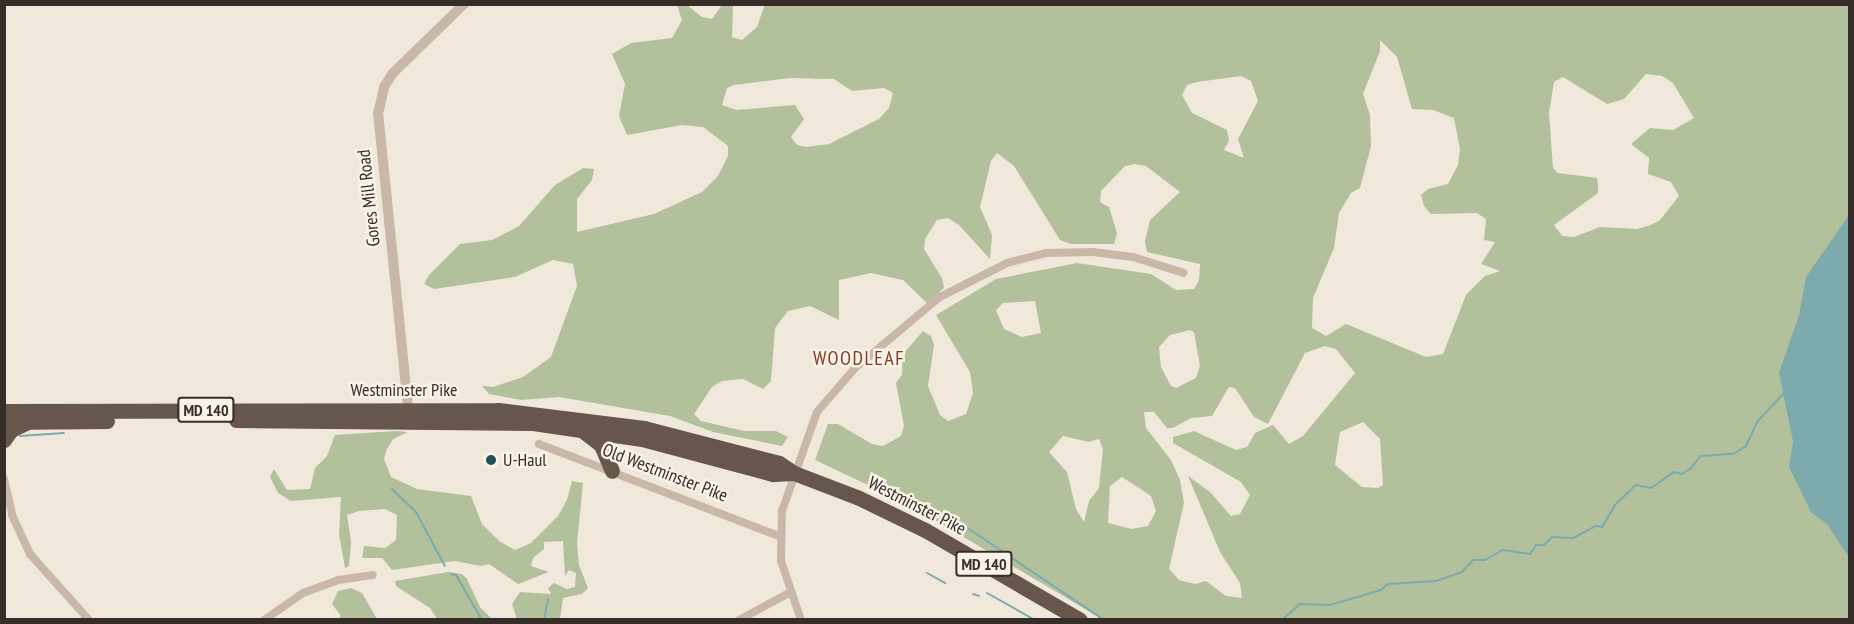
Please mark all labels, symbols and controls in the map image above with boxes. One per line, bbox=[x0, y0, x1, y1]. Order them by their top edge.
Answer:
street label: Gores Mill Road bbox=[353, 149, 385, 247]
district label: WOODLEAF bbox=[813, 346, 905, 370]
street label: Westminster Pike bbox=[351, 379, 457, 401]
road number: MD 140 bbox=[176, 397, 236, 423]
street label: Old Westminster Pike bbox=[599, 439, 731, 507]
place label: U-Haul bbox=[503, 449, 546, 471]
marker: U-Haul bbox=[484, 453, 498, 467]
street label: Westminster Pike bbox=[865, 472, 969, 540]
road number: MD 140 bbox=[954, 551, 1014, 577]

